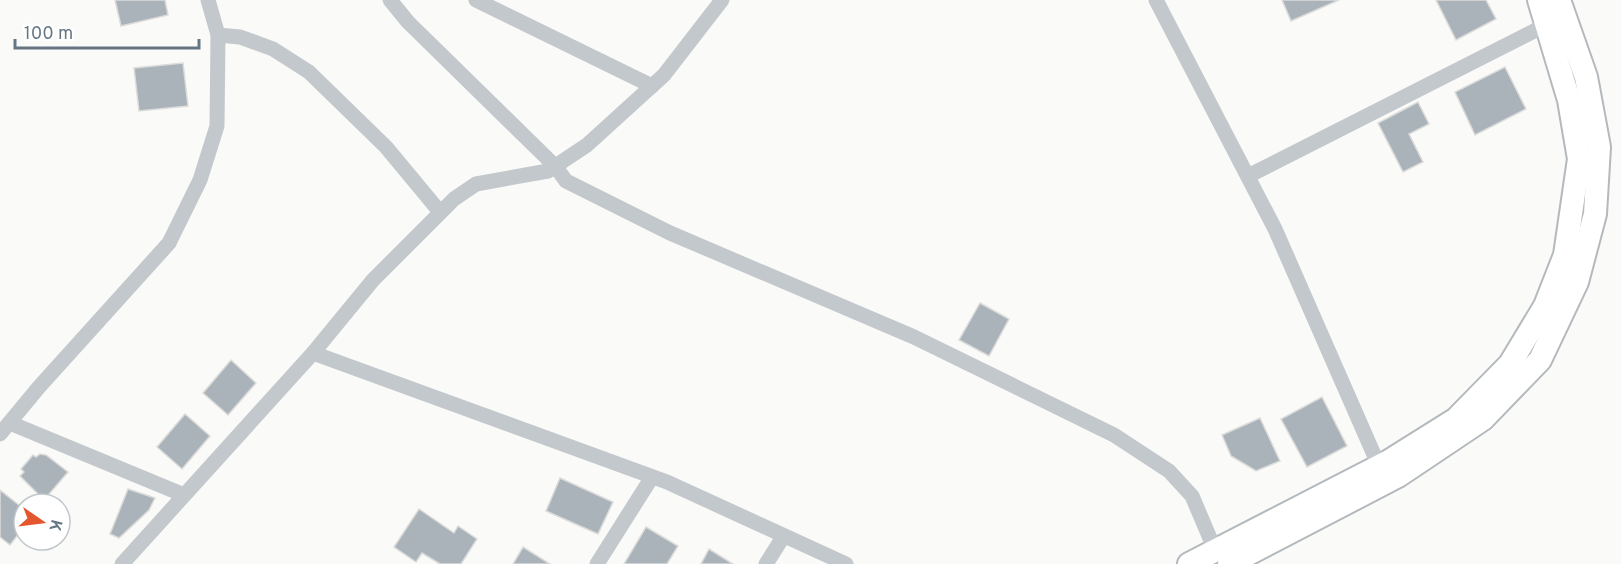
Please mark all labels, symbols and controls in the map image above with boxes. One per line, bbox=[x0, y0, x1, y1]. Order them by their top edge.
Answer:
scale bar bbox=[15, 12, 200, 50]
text: 100 m bbox=[24, 23, 73, 46]
north arrow bbox=[12, 492, 72, 552]
text: K bbox=[44, 517, 66, 533]

